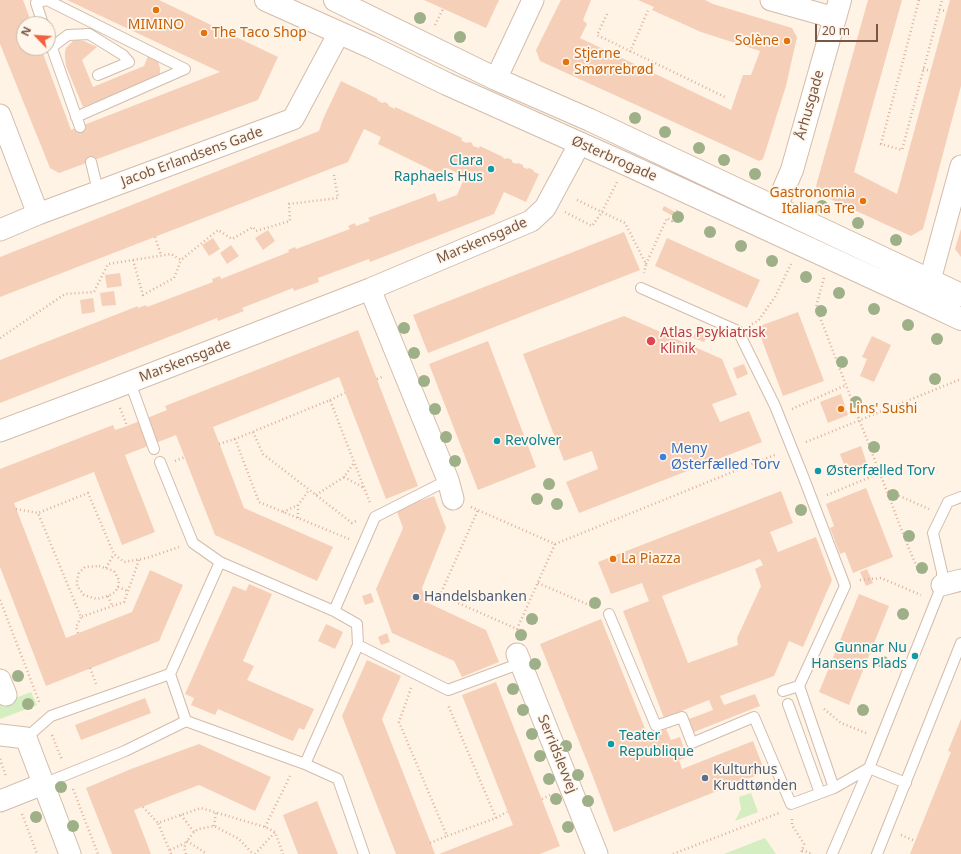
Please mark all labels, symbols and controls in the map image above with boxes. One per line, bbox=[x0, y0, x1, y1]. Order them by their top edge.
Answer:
marker: MIMINO bbox=[151, 5, 161, 15]
north arrow bbox=[16, 16, 56, 56]
scale bar bbox=[817, 16, 880, 42]
place label: MIMINO bbox=[128, 17, 184, 33]
text: 20 m bbox=[822, 22, 850, 39]
text: N bbox=[17, 24, 34, 38]
place label: The Taco Shop bbox=[212, 25, 307, 41]
marker: The Taco Shop bbox=[199, 28, 209, 38]
place label: Solène bbox=[735, 33, 779, 49]
marker: Solène bbox=[782, 36, 792, 46]
place label: Stjerne Smørrebrød bbox=[574, 46, 654, 78]
marker: Stjerne Smørrebrød bbox=[561, 57, 571, 67]
street label: Århusgade bbox=[792, 68, 828, 142]
street label: Jacob Erlandsens Gade bbox=[119, 124, 265, 190]
street label: Østerbrogade bbox=[569, 133, 659, 185]
place label: Clara Raphaels Hus bbox=[394, 153, 483, 186]
marker: Clara Raphaels Hus bbox=[486, 164, 496, 174]
place label: Gastronomia Italiana Tre bbox=[770, 185, 855, 218]
marker: Gastronomia Italiana Tre bbox=[858, 196, 868, 206]
street label: Marskensgade bbox=[434, 214, 530, 268]
place label: Atlas Psykiatrisk Klinik bbox=[660, 325, 766, 358]
marker: Atlas Psykiatrisk Klinik bbox=[645, 335, 657, 347]
street label: Marskensgade bbox=[137, 336, 233, 386]
place label: Lins' Sushi bbox=[849, 401, 917, 417]
marker: Lins' Sushi bbox=[836, 404, 846, 414]
place label: Revolver bbox=[505, 433, 561, 449]
marker: Revolver bbox=[492, 436, 502, 446]
place label: Meny Østerfælled Torv bbox=[671, 441, 780, 474]
marker: Meny Østerfælled Torv bbox=[658, 452, 668, 462]
place label: Østerfælled Torv bbox=[826, 463, 935, 479]
marker: Østerfælled Torv bbox=[813, 466, 823, 476]
place label: La Piazza bbox=[621, 551, 681, 567]
marker: La Piazza bbox=[608, 554, 618, 564]
place label: Handelsbanken bbox=[424, 589, 527, 605]
marker: Handelsbanken bbox=[411, 592, 421, 602]
place label: Gunnar Nu Hansens Plads bbox=[811, 640, 907, 672]
marker: Gunnar Nu Hansens Plads bbox=[910, 651, 920, 661]
street label: Serridslevvej bbox=[534, 712, 580, 796]
place label: Teater Republique bbox=[619, 728, 694, 760]
marker: Teater Republique bbox=[606, 739, 616, 749]
place label: Kulturhus Krudttønden bbox=[713, 762, 797, 794]
marker: Kulturhus Krudttønden bbox=[700, 773, 710, 783]

